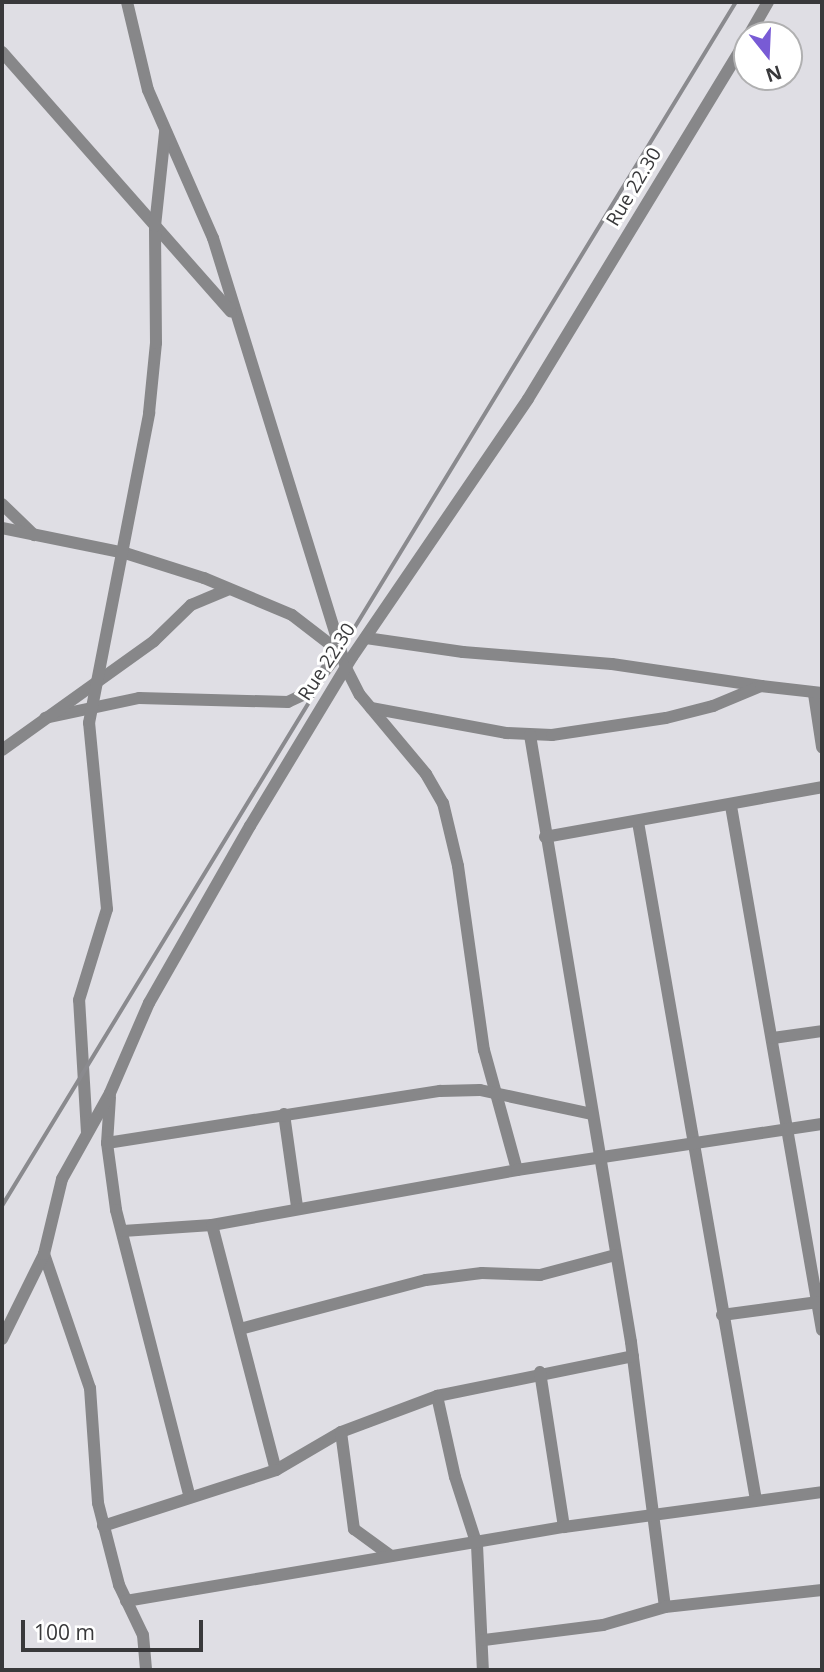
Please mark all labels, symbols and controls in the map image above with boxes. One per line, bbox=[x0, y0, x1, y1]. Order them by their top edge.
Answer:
north arrow bbox=[733, 21, 803, 91]
text: N bbox=[763, 59, 785, 89]
street label: Rue 22.30 bbox=[602, 144, 666, 230]
street label: Rue 22.30 bbox=[294, 619, 360, 705]
scale bar bbox=[24, 1606, 206, 1650]
text: 100 m bbox=[34, 1618, 95, 1646]

